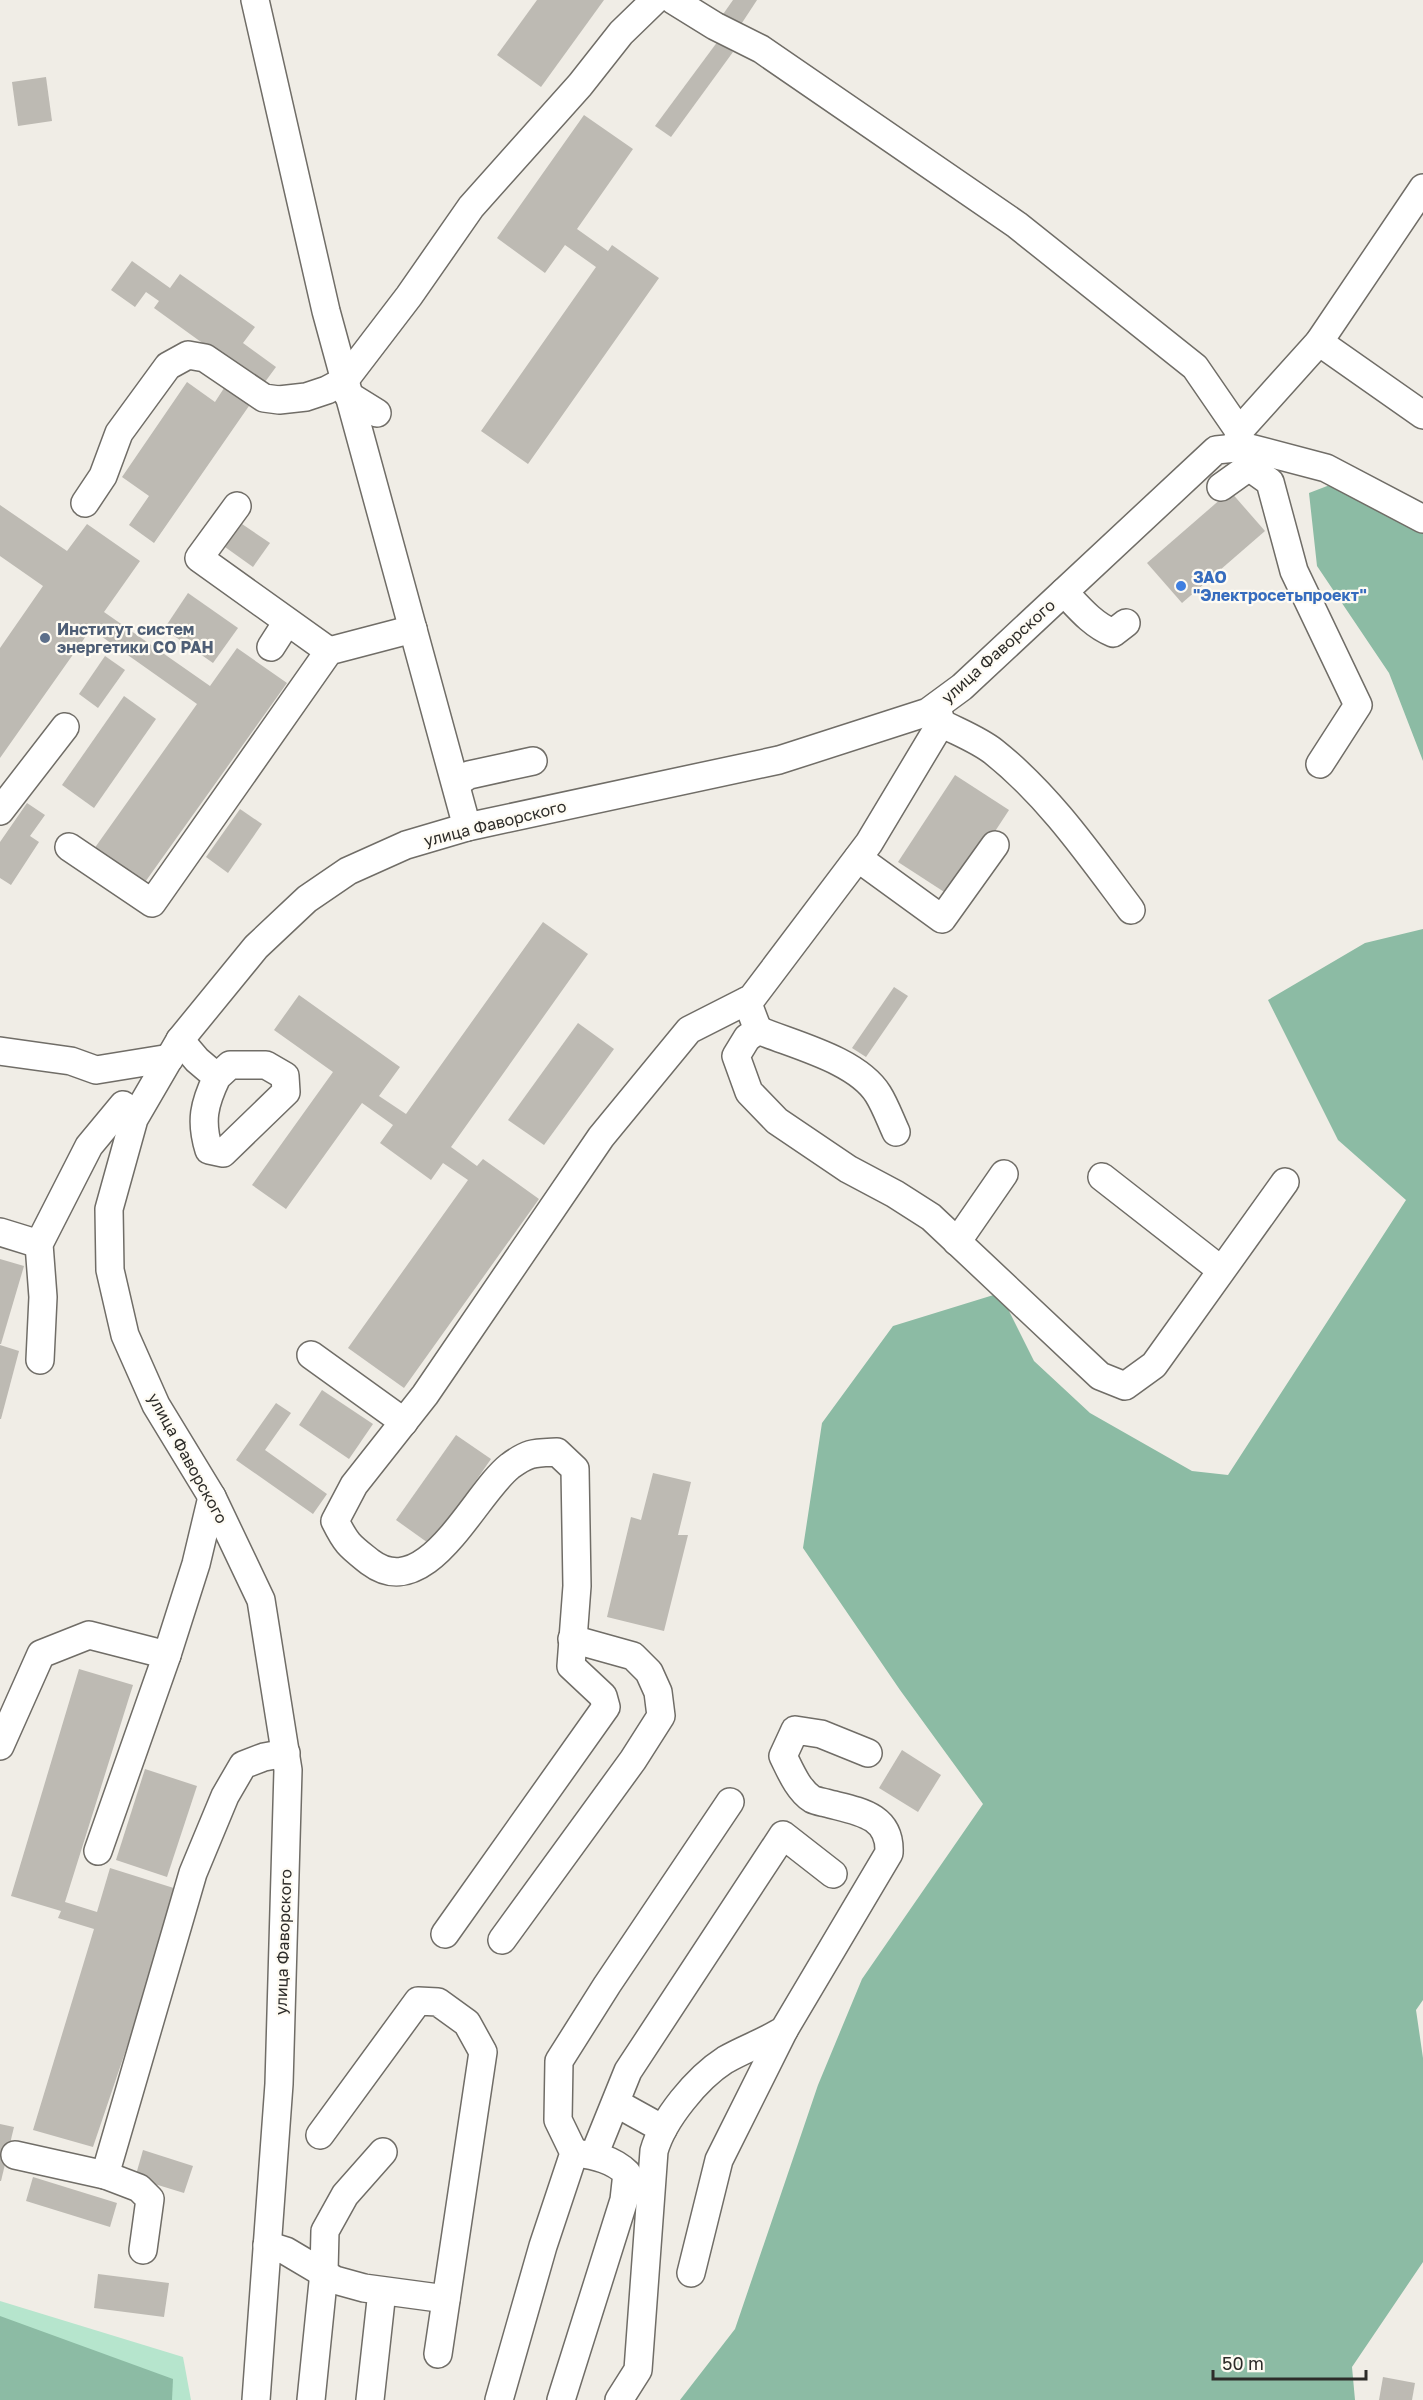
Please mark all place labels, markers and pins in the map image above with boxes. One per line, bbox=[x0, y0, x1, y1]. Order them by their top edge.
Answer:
place label: ЗАО "Электросетьпроект" bbox=[1193, 567, 1367, 605]
marker: ЗАО "Электросетьпроект" bbox=[1174, 579, 1188, 593]
place label: Институт систем энергетики СО РАН bbox=[57, 619, 214, 657]
marker: Институт систем энергетики СО РАН bbox=[38, 631, 52, 645]

